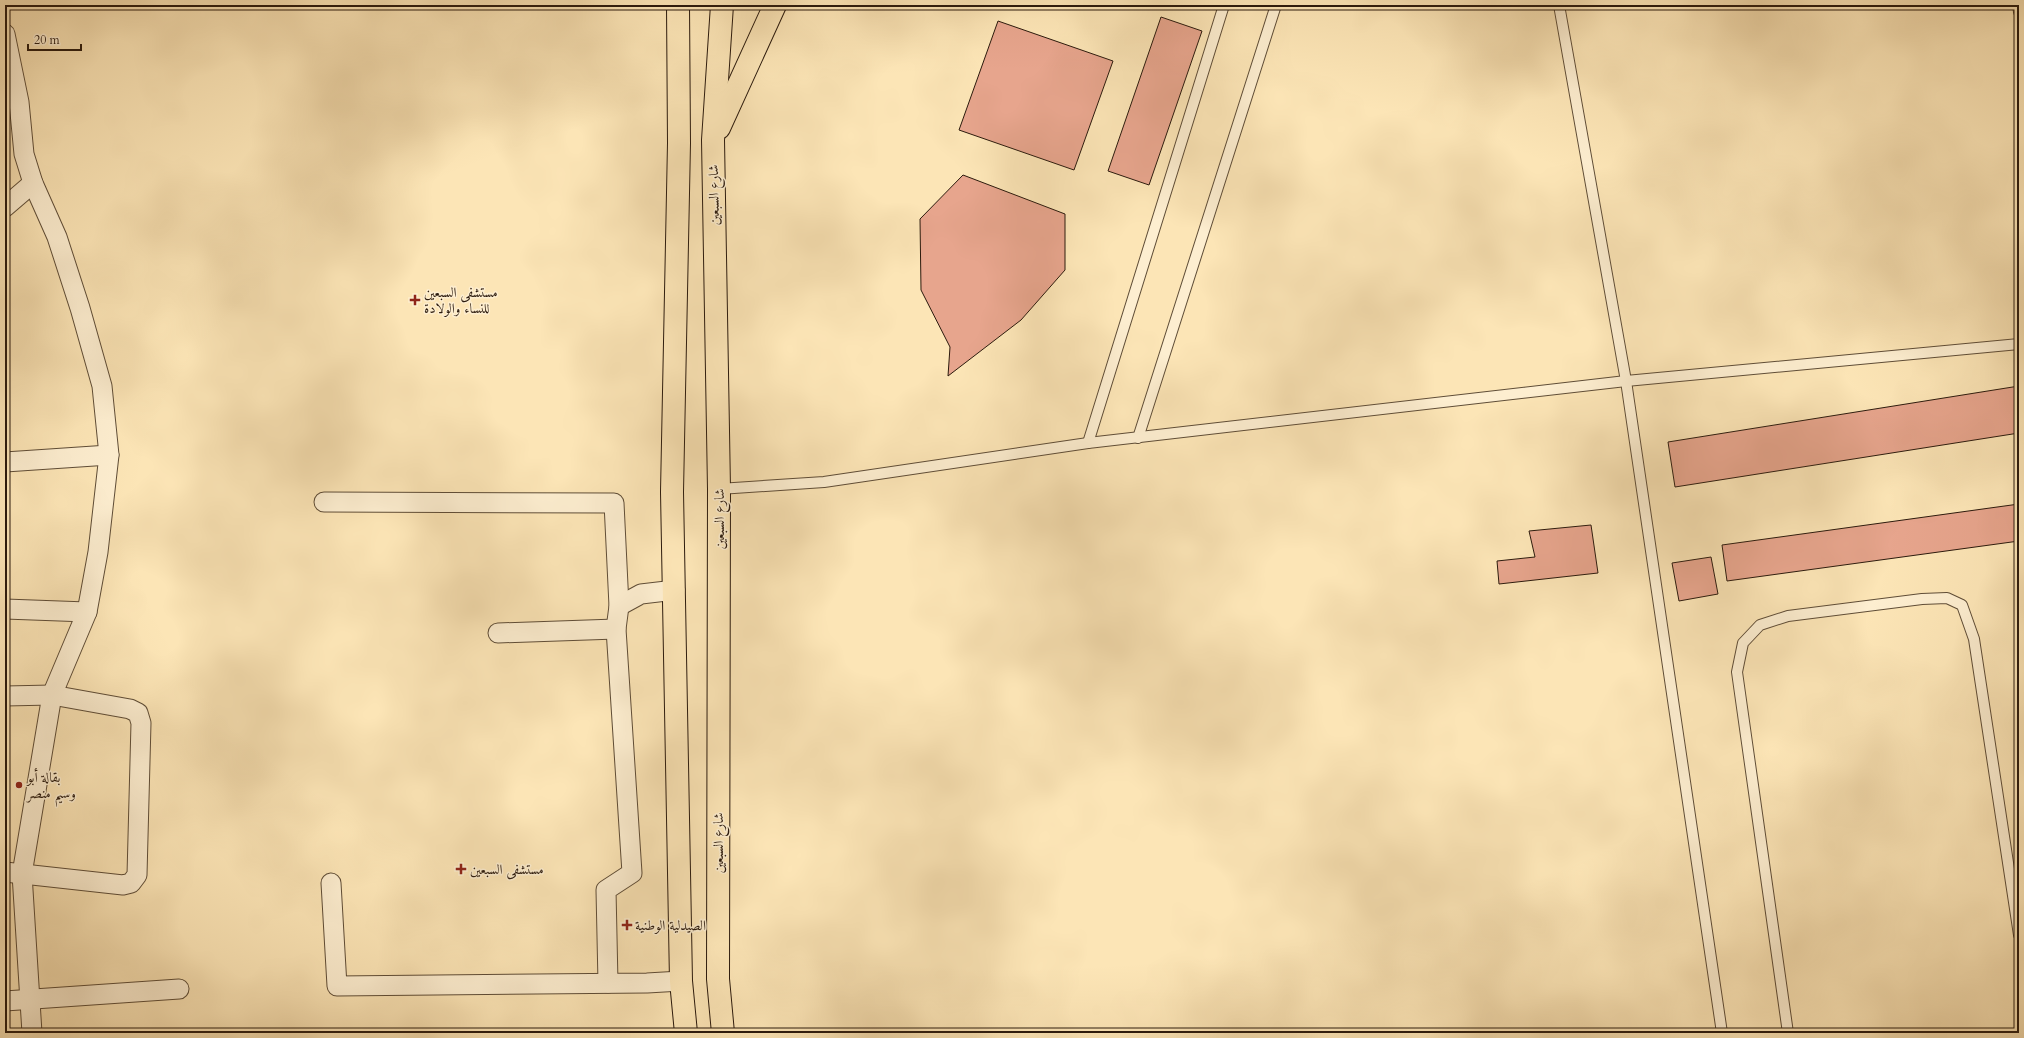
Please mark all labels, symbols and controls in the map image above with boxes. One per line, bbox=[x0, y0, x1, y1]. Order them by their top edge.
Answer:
scale bar bbox=[28, 26, 81, 52]
text: 20 m bbox=[34, 32, 61, 48]
street label: شارع السبعين bbox=[704, 164, 726, 226]
place label: مستشفى السبعين للنساء والولادة bbox=[424, 283, 498, 318]
marker: مستشفى السبعين للنساء والولادة bbox=[409, 294, 421, 306]
street label: شارع السبعين bbox=[710, 489, 731, 549]
place label: بقالة أبو وسيم منصر bbox=[25, 767, 76, 807]
marker: بقالة أبو وسيم منصر bbox=[14, 780, 24, 790]
street label: شارع السبعين bbox=[709, 813, 730, 873]
place label: مستشفى السبعين bbox=[470, 860, 544, 880]
marker: مستشفى السبعين bbox=[455, 863, 467, 875]
place label: الصيدلية الوطنية bbox=[635, 916, 706, 935]
marker: الصيدلية الوطنية bbox=[622, 920, 632, 930]

